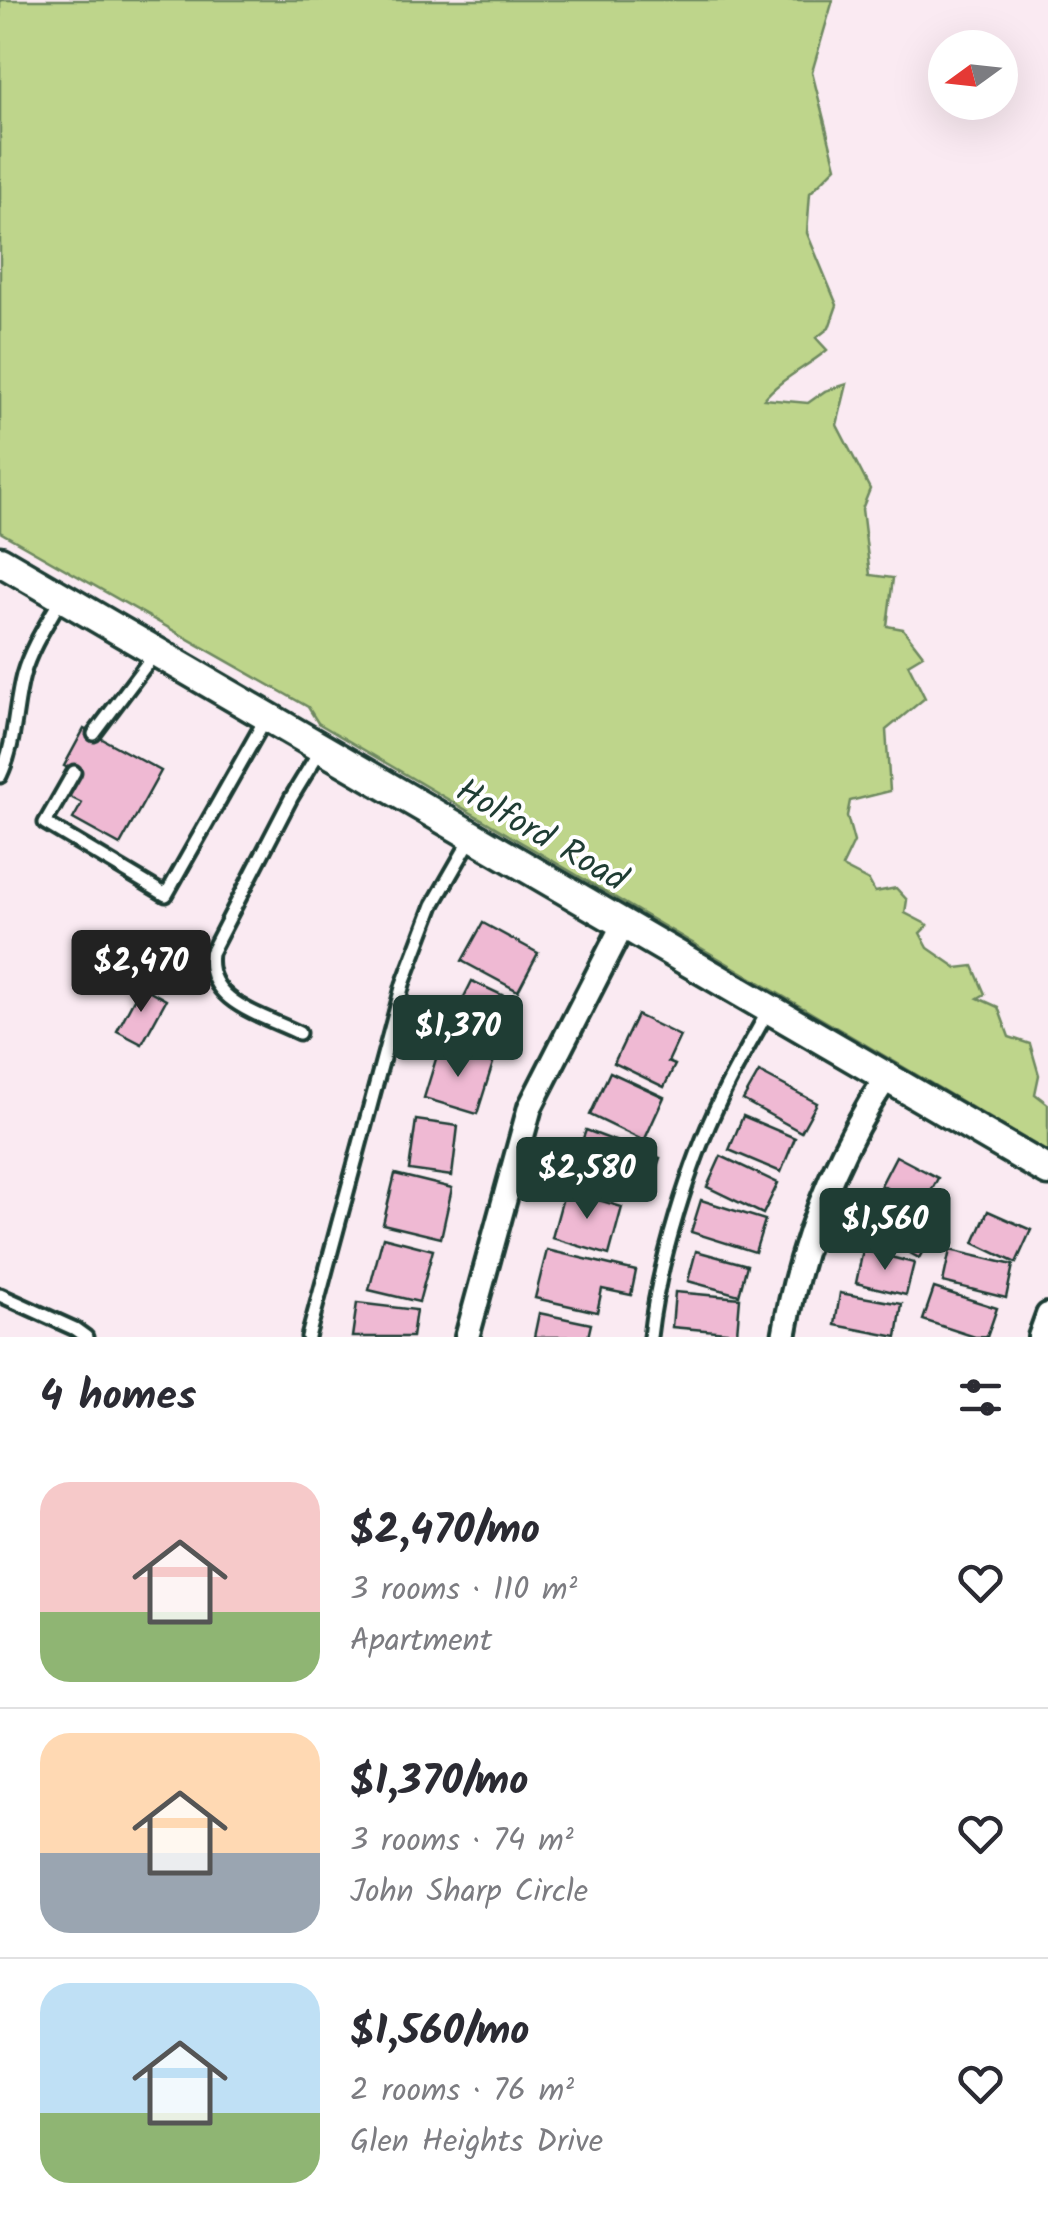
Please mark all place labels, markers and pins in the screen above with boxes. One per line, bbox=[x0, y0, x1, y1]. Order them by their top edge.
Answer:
pin: $2,470 bbox=[60, 930, 222, 1015]
pin: $1,370 bbox=[377, 995, 539, 1080]
pin: $2,580 bbox=[506, 1137, 668, 1222]
pin: $1,560 bbox=[804, 1188, 966, 1273]

